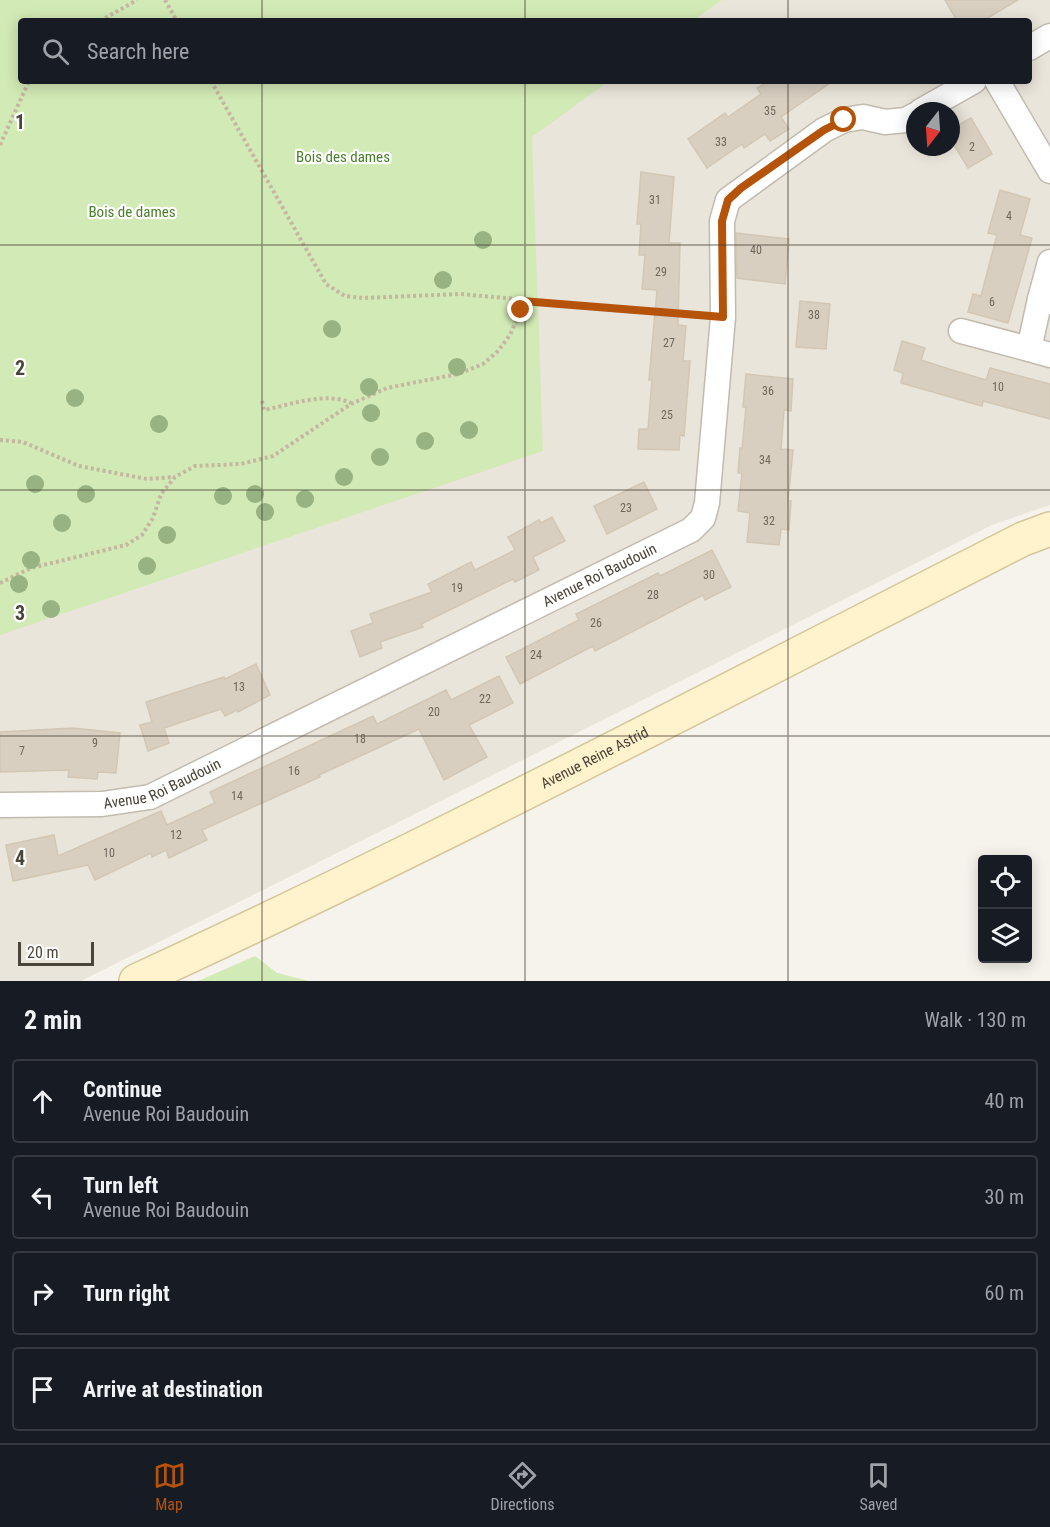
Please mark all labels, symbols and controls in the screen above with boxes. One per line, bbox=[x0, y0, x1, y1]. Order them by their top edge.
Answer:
search box bbox=[18, 18, 1032, 84]
icon: search bbox=[39, 35, 72, 68]
text: Search here bbox=[87, 39, 189, 64]
north arrow bbox=[906, 102, 960, 156]
house number: 35 bbox=[764, 104, 776, 118]
route start bbox=[830, 106, 856, 132]
text: 1 bbox=[15, 110, 25, 134]
house number: 33 bbox=[715, 135, 727, 149]
house number: 2 bbox=[969, 140, 975, 154]
park label: Bois des dames bbox=[296, 148, 390, 166]
house number: 31 bbox=[649, 193, 661, 207]
park label: Bois de dames bbox=[88, 203, 176, 221]
house number: 4 bbox=[1006, 209, 1012, 223]
house number: 40 bbox=[750, 243, 762, 257]
house number: 29 bbox=[655, 265, 667, 279]
house number: 6 bbox=[989, 295, 995, 309]
route end bbox=[507, 296, 533, 322]
house number: 38 bbox=[808, 308, 820, 322]
house number: 27 bbox=[663, 336, 675, 350]
text: 2 bbox=[15, 356, 25, 380]
house number: 10 bbox=[992, 380, 1004, 394]
house number: 36 bbox=[762, 384, 774, 398]
house number: 25 bbox=[661, 408, 673, 422]
house number: 34 bbox=[759, 453, 771, 467]
house number: 23 bbox=[620, 501, 632, 515]
house number: 32 bbox=[763, 514, 775, 528]
street label: Avenue Roi Baudouin bbox=[540, 539, 660, 611]
house number: 30 bbox=[703, 568, 715, 582]
house number: 19 bbox=[451, 581, 463, 595]
house number: 28 bbox=[647, 588, 659, 602]
text: 3 bbox=[15, 601, 25, 625]
house number: 26 bbox=[590, 616, 602, 630]
house number: 24 bbox=[530, 648, 542, 662]
house number: 13 bbox=[233, 680, 245, 694]
house number: 22 bbox=[479, 692, 491, 706]
house number: 20 bbox=[428, 705, 440, 719]
street label: Avenue Reine Astrid bbox=[538, 723, 651, 793]
house number: 18 bbox=[354, 732, 366, 746]
house number: 9 bbox=[92, 736, 98, 750]
house number: 7 bbox=[19, 744, 25, 758]
street label: Avenue Roi Baudouin bbox=[102, 754, 224, 813]
house number: 16 bbox=[288, 764, 300, 778]
house number: 14 bbox=[231, 789, 243, 803]
house number: 12 bbox=[170, 828, 182, 842]
text: 4 bbox=[15, 846, 25, 870]
house number: 10 bbox=[103, 846, 115, 860]
map controls bbox=[978, 855, 1032, 963]
button: locate bbox=[978, 855, 1032, 909]
button: layers bbox=[978, 909, 1032, 963]
scale bar bbox=[18, 939, 94, 966]
text: 20 m bbox=[27, 943, 59, 962]
text: 2 min bbox=[24, 1005, 82, 1035]
text: Walk · 130 m bbox=[925, 1008, 1026, 1032]
text: Continue bbox=[83, 1077, 162, 1102]
icon: ahead bbox=[26, 1085, 59, 1118]
text: 40 m bbox=[985, 1089, 1024, 1113]
text: Avenue Roi Baudouin bbox=[83, 1102, 249, 1126]
text: Turn left bbox=[83, 1173, 158, 1198]
icon: left bbox=[26, 1181, 59, 1214]
text: 30 m bbox=[985, 1185, 1024, 1209]
text: Avenue Roi Baudouin bbox=[83, 1198, 249, 1222]
icon: right bbox=[26, 1277, 59, 1310]
text: Turn right bbox=[83, 1281, 170, 1306]
text: 60 m bbox=[985, 1281, 1024, 1305]
icon: arrive bbox=[26, 1373, 59, 1406]
text: Arrive at destination bbox=[83, 1377, 263, 1402]
tab: Map bbox=[153, 1459, 186, 1514]
tab: Directions bbox=[491, 1459, 554, 1514]
tab: Saved bbox=[859, 1459, 897, 1514]

